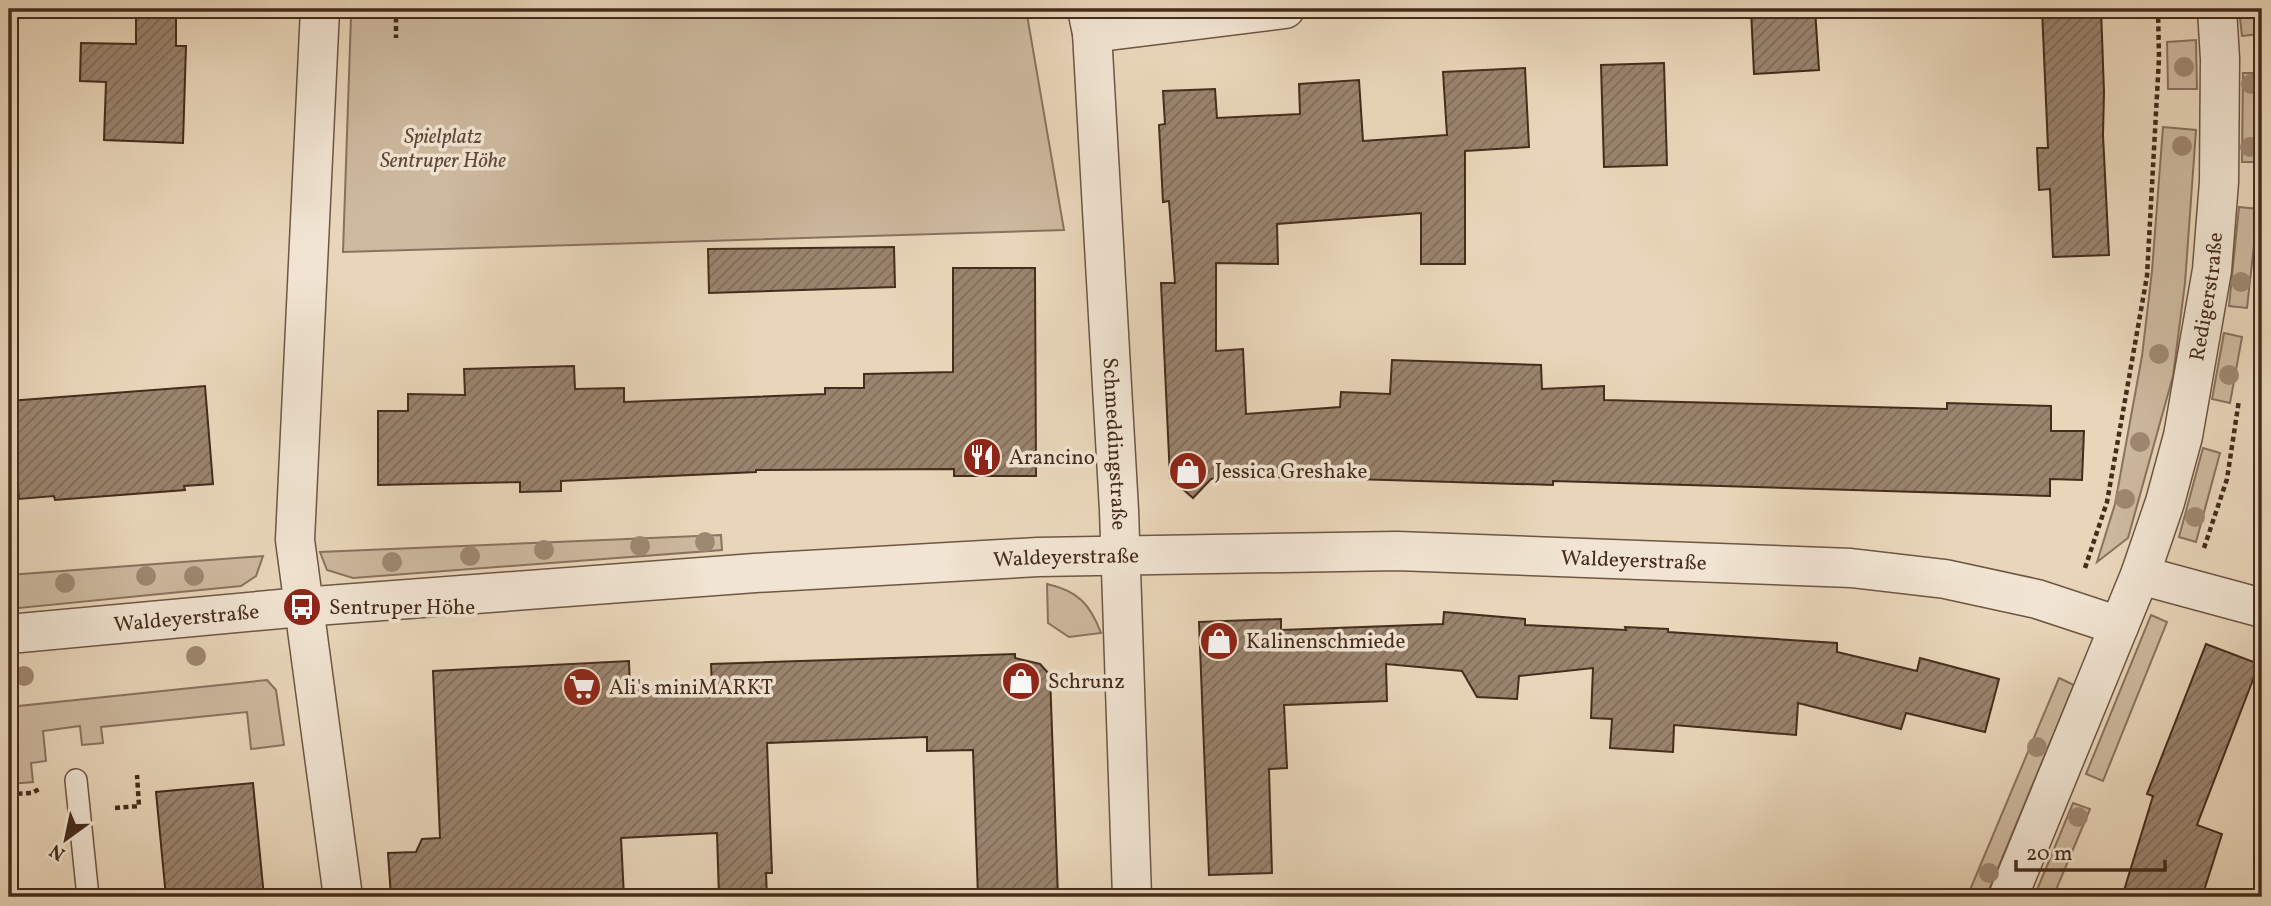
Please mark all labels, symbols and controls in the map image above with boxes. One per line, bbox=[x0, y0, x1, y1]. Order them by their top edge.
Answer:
park label: Spielplatz Sentruper Höhe bbox=[380, 123, 506, 176]
street label: Redigerstraße bbox=[2183, 231, 2231, 363]
street label: Schmeddingstraße bbox=[1094, 357, 1133, 531]
restaurant icon: Arancino bbox=[961, 436, 1003, 478]
place label: Arancino bbox=[1009, 444, 1095, 473]
shop icon: Jessica Greshake bbox=[1167, 450, 1209, 492]
place label: Jessica Greshake bbox=[1215, 458, 1367, 487]
street label: Waldeyerstraße bbox=[992, 542, 1139, 576]
street label: Waldeyerstraße bbox=[1560, 544, 1707, 579]
bus stop icon: Sentruper Höhe bbox=[281, 586, 323, 628]
place label: Sentruper Höhe bbox=[329, 594, 475, 623]
street label: Waldeyerstraße bbox=[112, 598, 260, 640]
shop icon: Kalinenschmiede bbox=[1198, 620, 1240, 662]
place label: Kalinenschmiede bbox=[1246, 628, 1405, 657]
shop icon: Schrunz bbox=[1000, 660, 1042, 702]
supermarket icon: Ali's miniMARKT bbox=[561, 666, 603, 708]
place label: Schrunz bbox=[1048, 668, 1125, 697]
place label: Ali's miniMARKT bbox=[609, 674, 773, 703]
north arrow bbox=[32, 804, 102, 874]
scale bar bbox=[2016, 829, 2164, 873]
text: N bbox=[45, 837, 71, 866]
text: 20 m bbox=[2026, 840, 2072, 869]

